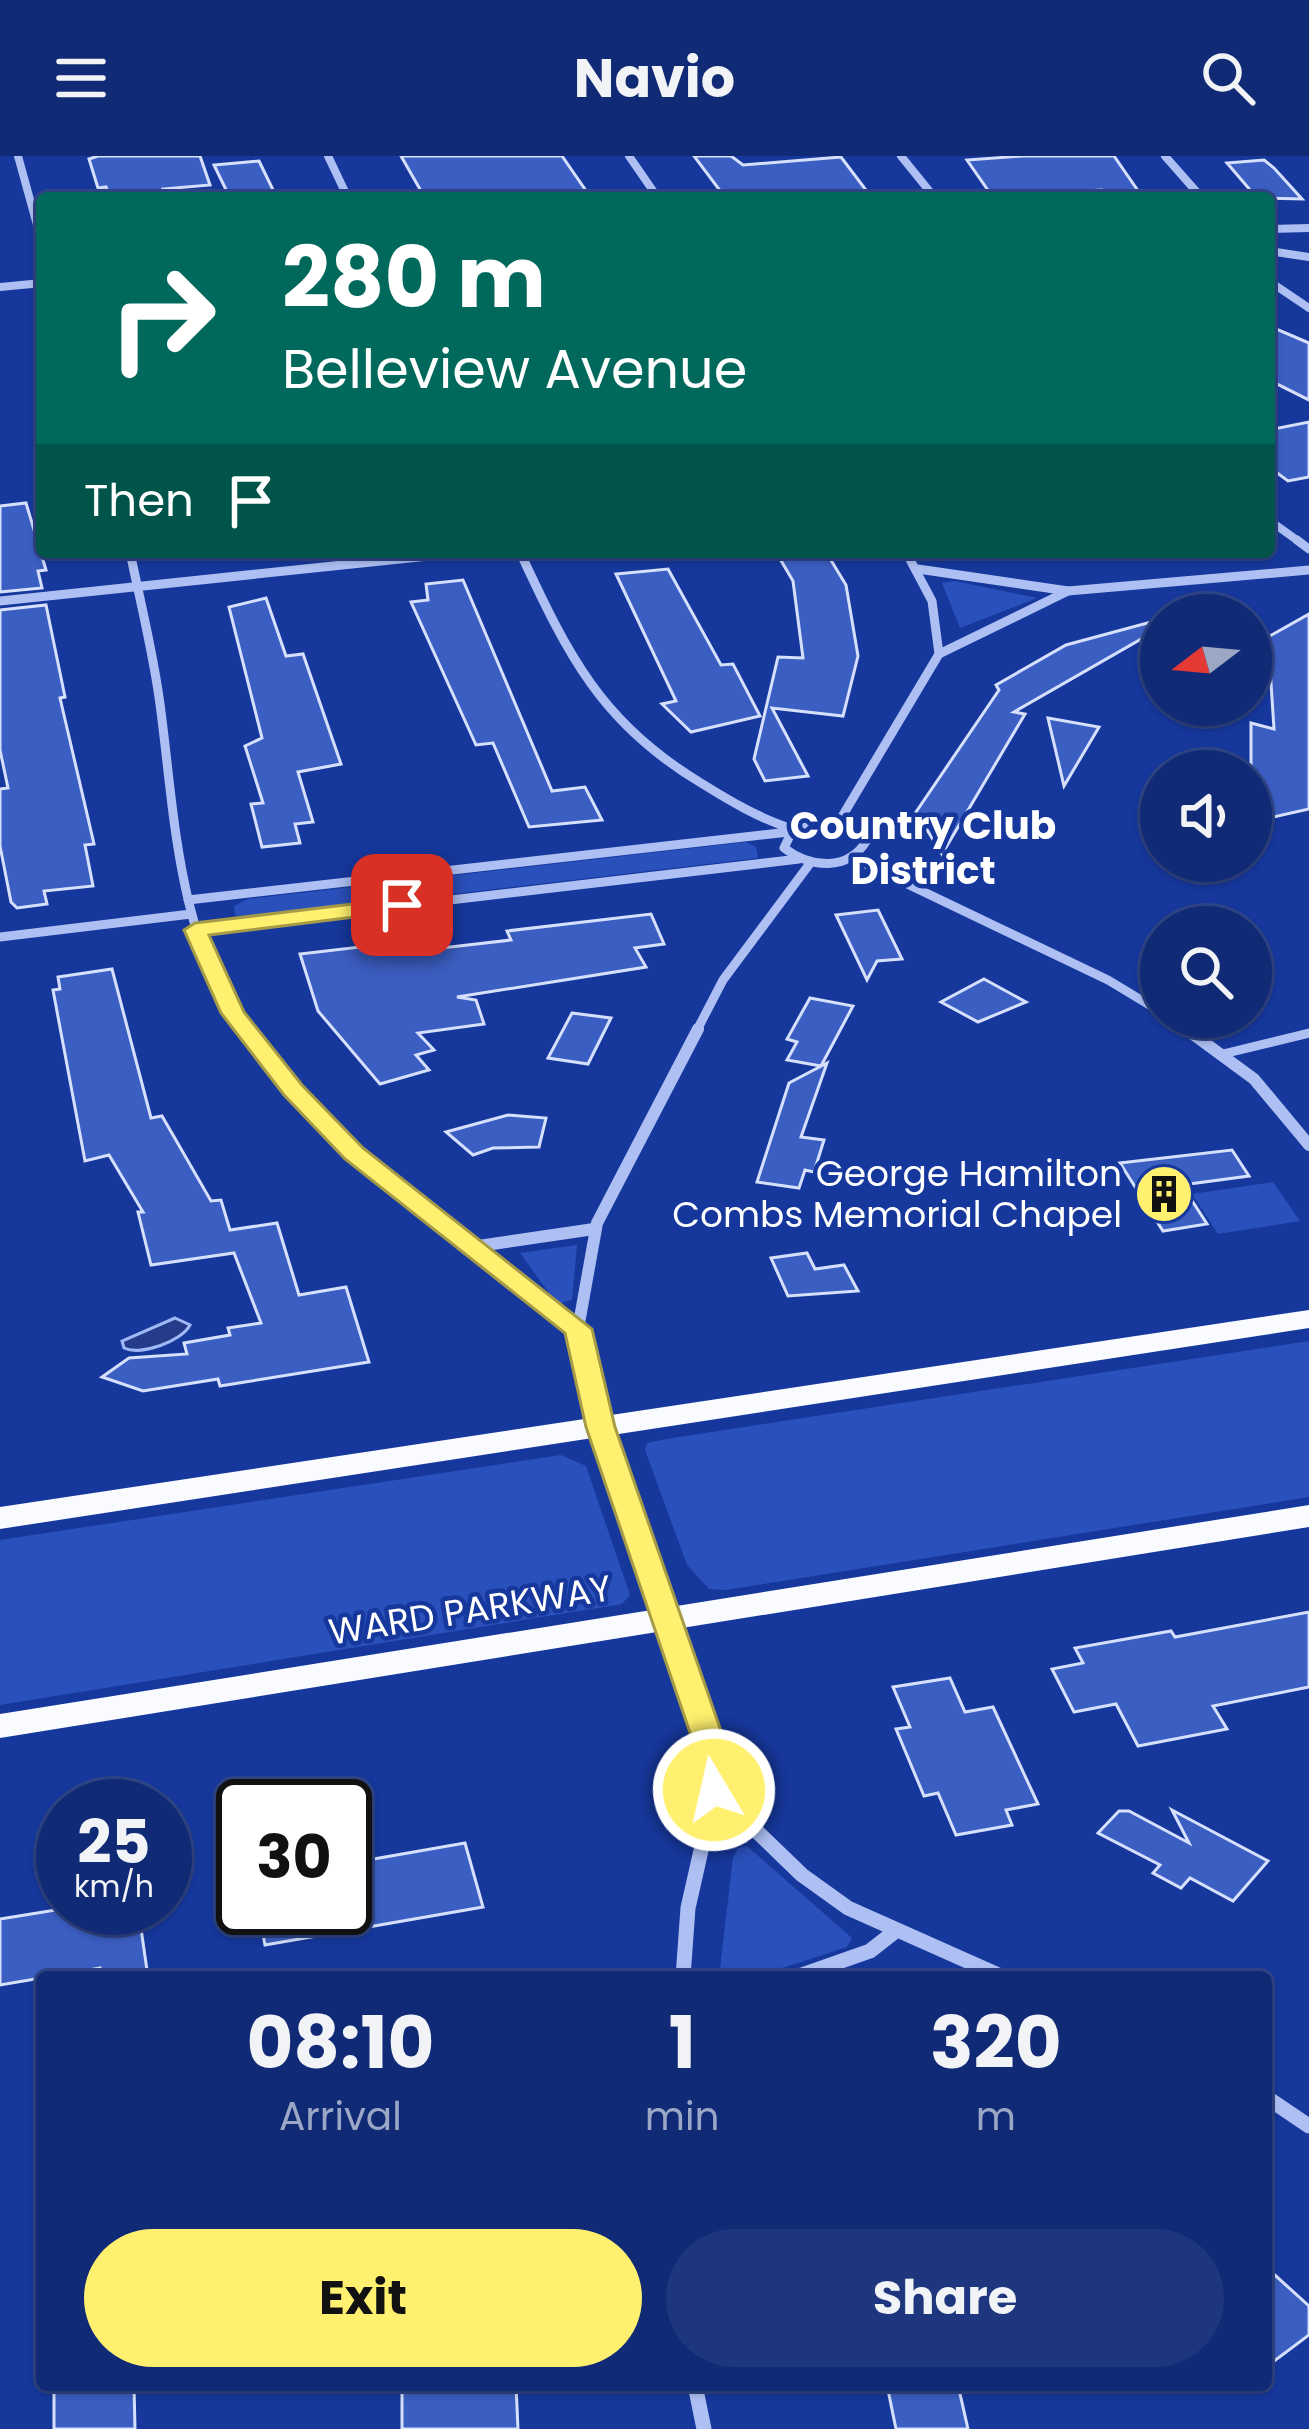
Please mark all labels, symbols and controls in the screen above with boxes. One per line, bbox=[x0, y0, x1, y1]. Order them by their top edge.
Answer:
text: Navio bbox=[574, 40, 735, 116]
icon: menu bbox=[48, 45, 114, 111]
icon: search bbox=[1195, 45, 1261, 111]
text: 280 m bbox=[282, 219, 546, 336]
icon: right bbox=[84, 240, 240, 396]
text: Belleview Avenue bbox=[282, 331, 747, 407]
icon: arrive bbox=[218, 468, 284, 534]
text: Then bbox=[84, 469, 194, 532]
north arrow bbox=[1140, 594, 1272, 726]
map controls bbox=[1140, 594, 1272, 1038]
button: sound bbox=[1140, 750, 1272, 882]
district label: Country Club District bbox=[790, 798, 1056, 898]
pin bbox=[351, 854, 453, 956]
icon: arrive bbox=[369, 872, 435, 938]
button: search bbox=[1140, 906, 1272, 1038]
place label: George Hamilton Combs Memorial Chapel bbox=[672, 1148, 1122, 1240]
building icon: George Hamilton Combs Memorial Chapel bbox=[1133, 1163, 1195, 1225]
street label: WARD PARKWAY bbox=[325, 1562, 615, 1658]
position arrow bbox=[651, 1727, 777, 1853]
speed limit sign: 30 bbox=[216, 1779, 372, 1935]
text: 25 bbox=[77, 1800, 151, 1884]
text: km/h bbox=[74, 1865, 154, 1908]
text: 08:10 bbox=[246, 1992, 434, 2093]
text: 1 bbox=[669, 1992, 696, 2093]
text: 320 bbox=[930, 1992, 1062, 2093]
text: Arrival bbox=[279, 2089, 402, 2144]
text: min bbox=[645, 2089, 720, 2144]
text: m bbox=[976, 2089, 1016, 2144]
button: Exit bbox=[84, 2229, 642, 2367]
button: Share bbox=[666, 2229, 1224, 2367]

